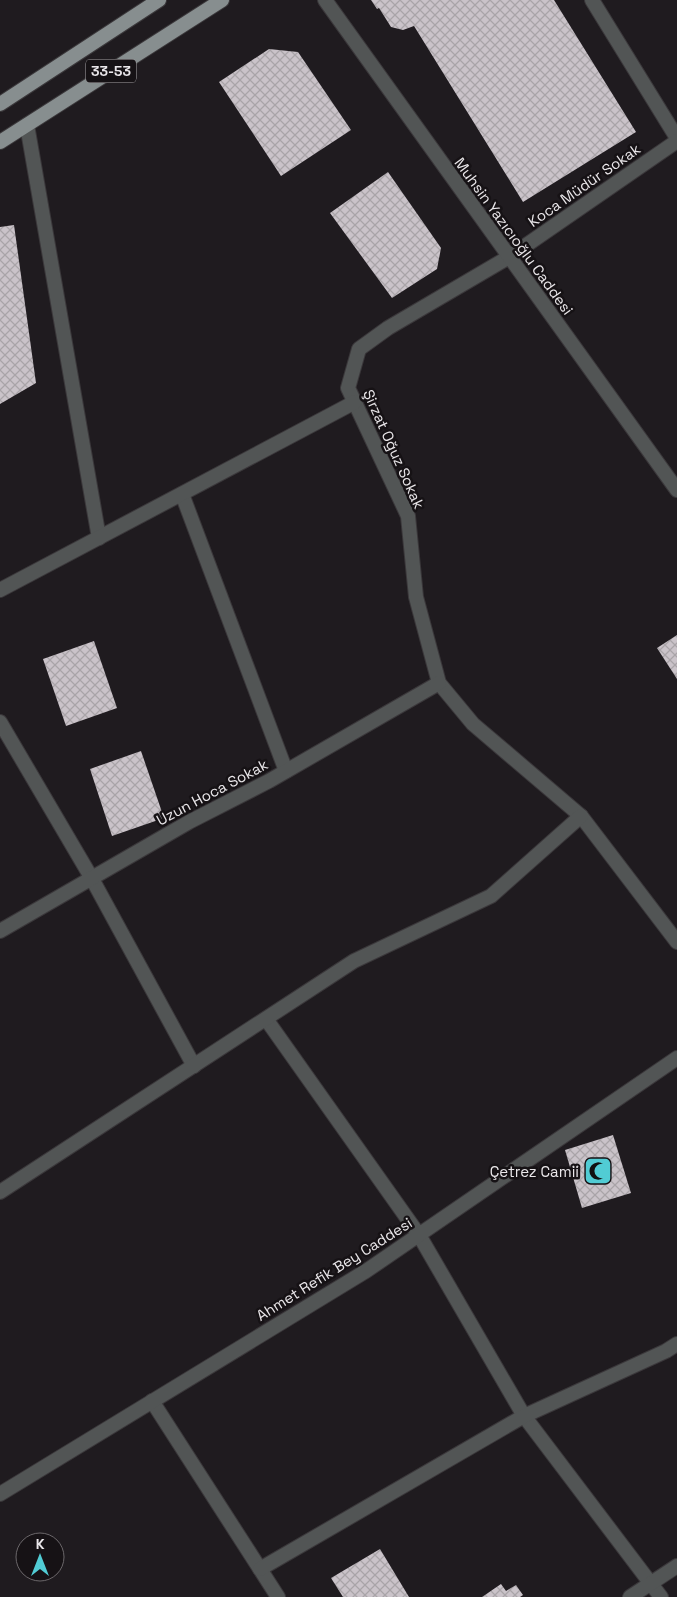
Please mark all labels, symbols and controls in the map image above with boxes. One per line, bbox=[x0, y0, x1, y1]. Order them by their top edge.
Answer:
road number: 33-53 bbox=[86, 59, 136, 82]
street label: Koca Müdür Sokak bbox=[524, 139, 644, 231]
street label: Muhsin Yazıcıoğlu Caddesi bbox=[450, 154, 578, 318]
street label: Şirzat Oğuz Sokak bbox=[359, 386, 429, 512]
street label: Uzun Hoca Sokak bbox=[153, 755, 271, 829]
mosque icon: Çetrez Camii bbox=[583, 1156, 613, 1186]
place label: Çetrez Camii bbox=[490, 1162, 579, 1181]
street label: Ahmet Refik Bey Caddesi bbox=[252, 1213, 416, 1325]
north arrow bbox=[15, 1532, 65, 1582]
text: K bbox=[36, 1535, 45, 1553]

